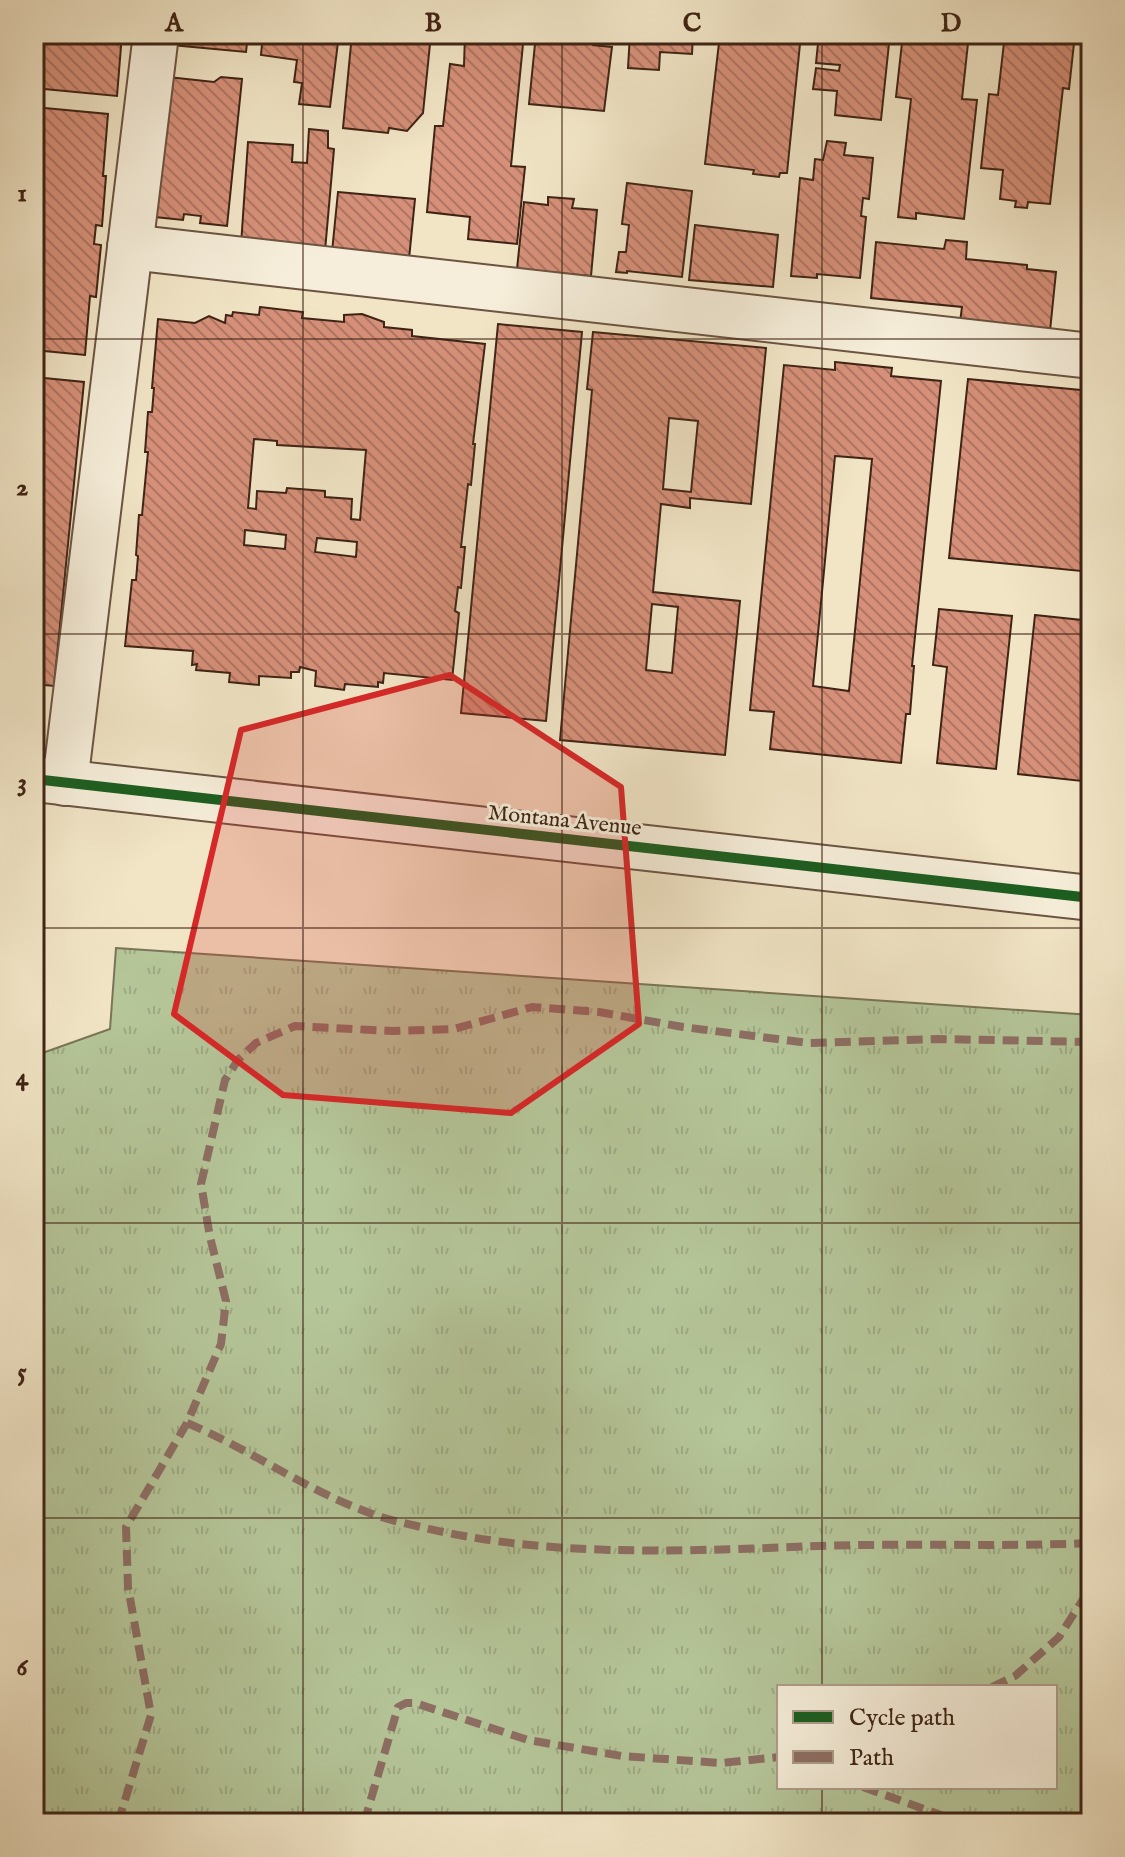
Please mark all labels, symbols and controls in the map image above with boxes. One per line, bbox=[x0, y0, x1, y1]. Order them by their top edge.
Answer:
text: A bbox=[164, 7, 184, 40]
text: B bbox=[424, 7, 442, 40]
text: C bbox=[683, 7, 702, 40]
text: D bbox=[941, 7, 962, 40]
text: 1 bbox=[17, 177, 27, 210]
text: 2 bbox=[16, 471, 28, 504]
text: 3 bbox=[17, 766, 27, 799]
street label: Montana Avenue bbox=[487, 799, 643, 843]
text: 4 bbox=[16, 1061, 30, 1094]
text: 5 bbox=[17, 1356, 27, 1389]
text: 6 bbox=[17, 1651, 29, 1684]
legend bbox=[777, 1685, 1057, 1789]
text: Cycle path bbox=[849, 1703, 955, 1734]
text: Path bbox=[849, 1743, 894, 1774]

